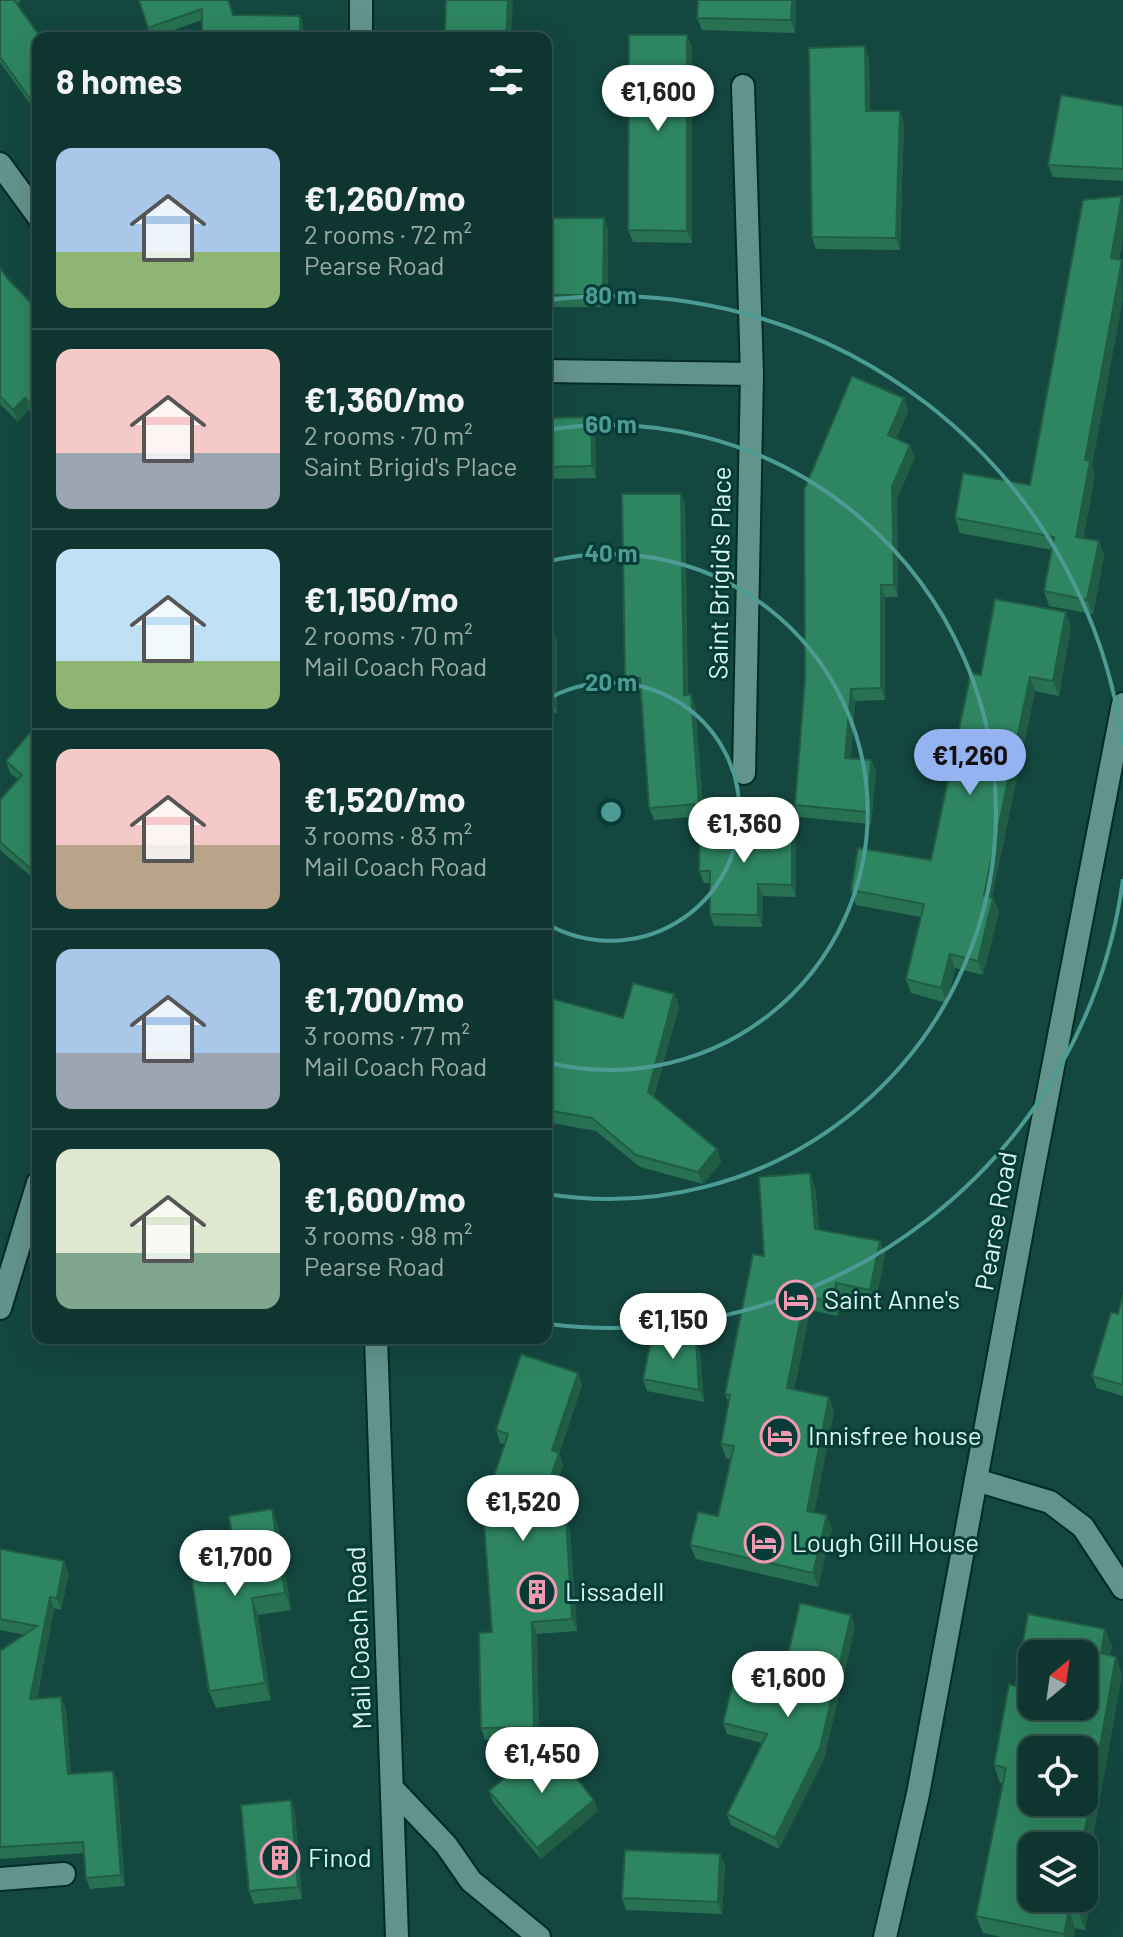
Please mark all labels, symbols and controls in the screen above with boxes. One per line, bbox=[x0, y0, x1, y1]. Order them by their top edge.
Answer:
icon: filters bbox=[484, 58, 528, 102]
text: 8 homes bbox=[56, 60, 182, 101]
pin: €1,600 bbox=[593, 65, 723, 133]
text: €1,600 bbox=[620, 75, 696, 106]
text: €1,260/mo bbox=[304, 177, 466, 218]
icon: home bbox=[120, 180, 216, 276]
text: 2 rooms · 72 m² bbox=[304, 218, 472, 249]
text: Pearse Road bbox=[304, 249, 444, 280]
text: 80 m bbox=[585, 280, 637, 309]
text: €1,360/mo bbox=[304, 378, 465, 419]
icon: home bbox=[120, 381, 216, 477]
text: 60 m bbox=[585, 409, 637, 438]
text: 2 rooms · 70 m² bbox=[304, 419, 473, 450]
text: Saint Brigid's Place bbox=[304, 450, 517, 481]
street label: Saint Brigid's Place bbox=[701, 466, 736, 680]
text: 40 m bbox=[584, 538, 638, 567]
text: €1,150/mo bbox=[304, 578, 459, 619]
icon: home bbox=[120, 581, 216, 677]
text: 2 rooms · 70 m² bbox=[304, 619, 473, 650]
text: Mail Coach Road bbox=[304, 650, 487, 681]
text: 20 m bbox=[585, 667, 637, 696]
pin: €1,260 bbox=[905, 729, 1035, 797]
text: €1,260 bbox=[932, 739, 1008, 770]
text: €1,520/mo bbox=[304, 778, 466, 819]
icon: home bbox=[120, 781, 216, 877]
pin: €1,360 bbox=[679, 797, 809, 865]
centre of rings bbox=[597, 798, 625, 826]
text: €1,360 bbox=[706, 807, 782, 838]
text: 3 rooms · 83 m² bbox=[304, 819, 472, 850]
text: Mail Coach Road bbox=[304, 850, 487, 881]
text: €1,700/mo bbox=[304, 978, 465, 1019]
icon: home bbox=[120, 981, 216, 1077]
text: 3 rooms · 77 m² bbox=[304, 1019, 470, 1050]
text: Mail Coach Road bbox=[304, 1050, 487, 1081]
street label: Pearse Road bbox=[967, 1149, 1022, 1293]
text: €1,600/mo bbox=[304, 1178, 466, 1219]
icon: home bbox=[120, 1181, 216, 1277]
text: 3 rooms · 98 m² bbox=[304, 1219, 472, 1250]
text: Pearse Road bbox=[304, 1250, 444, 1281]
hotel icon: Saint Anne's bbox=[775, 1279, 817, 1321]
place label: Saint Anne's bbox=[824, 1283, 960, 1314]
pin: €1,150 bbox=[608, 1293, 738, 1361]
text: €1,150 bbox=[638, 1303, 708, 1334]
hotel icon: Innisfree house bbox=[759, 1415, 801, 1457]
place label: Innisfree house bbox=[808, 1419, 982, 1450]
pin: €1,520 bbox=[458, 1475, 588, 1543]
text: €1,520 bbox=[485, 1485, 561, 1516]
hotel icon: Lough Gill House bbox=[743, 1522, 785, 1564]
place label: Lough Gill House bbox=[792, 1526, 979, 1557]
pin: €1,700 bbox=[170, 1530, 300, 1598]
text: €1,700 bbox=[197, 1540, 273, 1571]
street label: Mail Coach Road bbox=[339, 1546, 376, 1730]
building icon: Lissadell bbox=[516, 1571, 558, 1613]
place label: Lissadell bbox=[565, 1575, 664, 1606]
north arrow bbox=[1018, 1640, 1098, 1720]
map controls bbox=[1018, 1640, 1098, 1912]
pin: €1,600 bbox=[723, 1651, 853, 1719]
text: €1,600 bbox=[750, 1661, 826, 1692]
pin: €1,450 bbox=[477, 1727, 607, 1795]
button: locate bbox=[1018, 1736, 1098, 1816]
text: €1,450 bbox=[503, 1737, 581, 1768]
button: layers bbox=[1018, 1832, 1098, 1912]
building icon: Finod bbox=[259, 1837, 301, 1879]
place label: Finod bbox=[308, 1841, 372, 1872]

